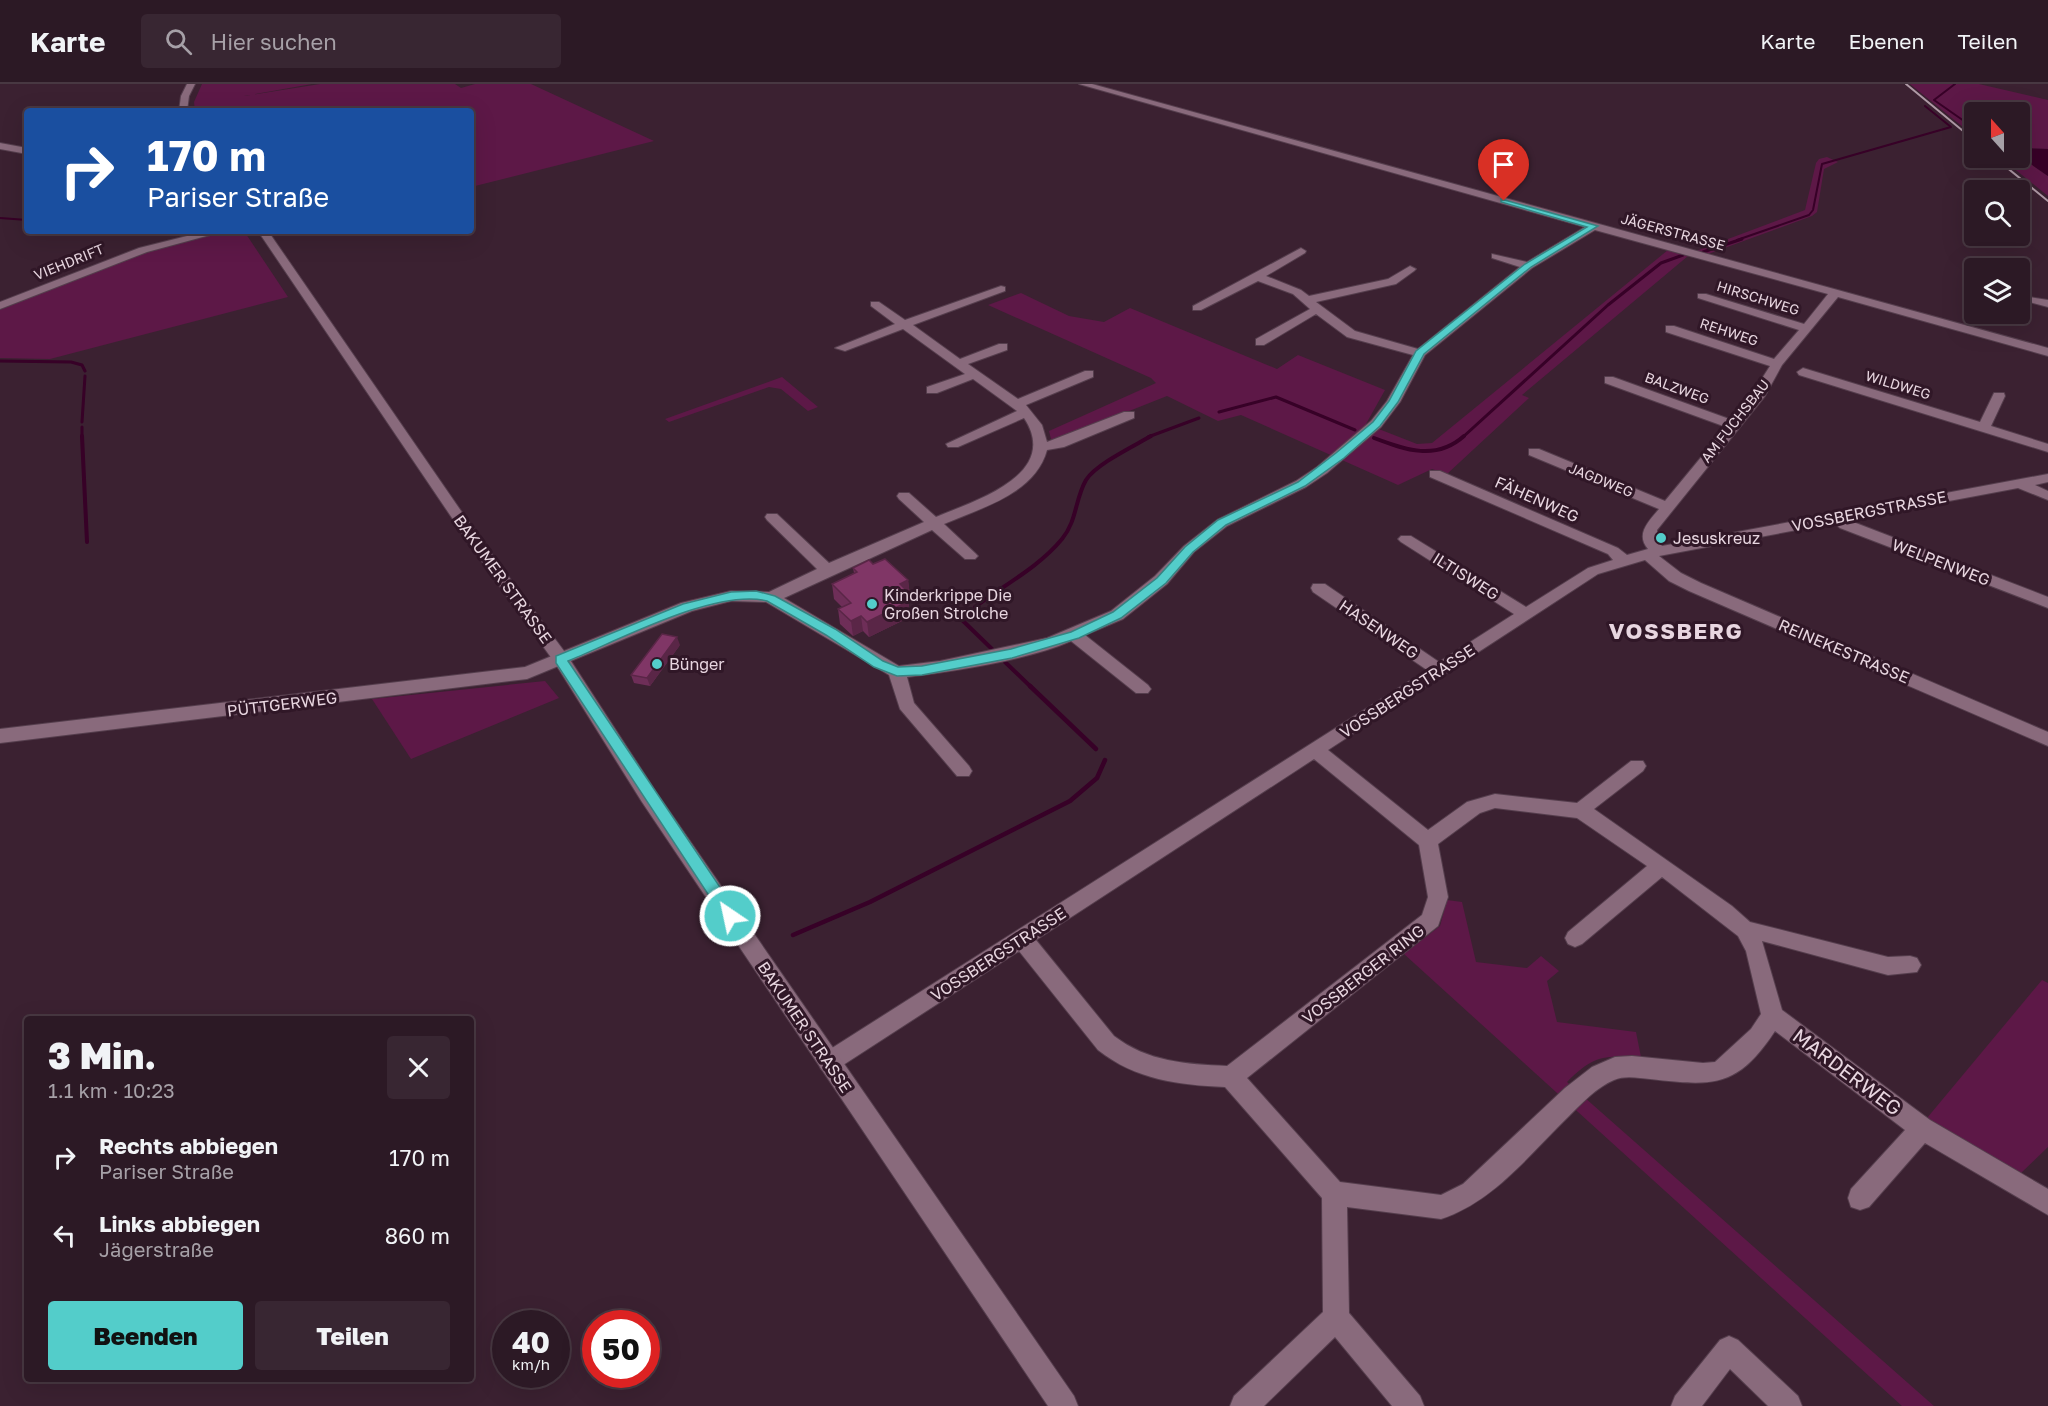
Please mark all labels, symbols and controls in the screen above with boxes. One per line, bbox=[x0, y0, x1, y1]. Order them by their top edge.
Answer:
search box bbox=[141, 14, 561, 68]
text: Karte bbox=[30, 25, 105, 58]
icon: search bbox=[162, 25, 195, 58]
text: Hier suchen bbox=[210, 28, 337, 55]
text: Karte bbox=[1760, 28, 1816, 54]
text: Ebenen bbox=[1849, 28, 1924, 54]
text: Teilen bbox=[1957, 28, 2018, 54]
north arrow bbox=[1964, 102, 2030, 168]
map controls bbox=[1964, 102, 2030, 324]
text: 170 m bbox=[147, 130, 266, 180]
icon: right bbox=[48, 132, 126, 210]
pin bbox=[1478, 139, 1529, 201]
icon: arrive bbox=[1487, 148, 1520, 181]
button: search bbox=[1964, 180, 2030, 246]
text: Pariser Straße bbox=[147, 181, 329, 213]
street label: JÄGERSTRASSE bbox=[1619, 209, 1727, 254]
street label: VIEHDRIFT bbox=[31, 240, 107, 283]
button: layers bbox=[1964, 258, 2030, 324]
street label: HIRSCHWEG bbox=[1715, 277, 1802, 318]
street label: REHWEG bbox=[1698, 314, 1761, 349]
street label: WILDWEG bbox=[1863, 367, 1933, 403]
street label: BALZWEG bbox=[1643, 368, 1712, 407]
street label: AM FUCHSBAU bbox=[1697, 376, 1772, 466]
street label: JAGDWEG bbox=[1567, 459, 1636, 500]
street label: FÄHENWEG bbox=[1492, 472, 1582, 526]
street label: VOSSBERGSTRASSE bbox=[1790, 486, 1948, 536]
street label: BAKUMER STRASSE bbox=[450, 511, 556, 647]
place label: Jesuskreuz bbox=[1673, 528, 1760, 548]
marker: Jesuskreuz bbox=[1654, 531, 1668, 545]
street label: WELPENWEG bbox=[1889, 534, 1993, 590]
street label: ILTISWEG bbox=[1429, 548, 1503, 604]
place label: Kinderkrippe Die Großen Strolche bbox=[884, 585, 1012, 623]
street label: HASENWEG bbox=[1336, 595, 1422, 663]
marker: Kinderkrippe Die Großen Strolche bbox=[865, 597, 879, 611]
street label: REINEKESTRASSE bbox=[1776, 614, 1912, 688]
district label: VOSSBERG bbox=[1609, 617, 1743, 644]
street label: VOSSBERGSTRASSE bbox=[1336, 640, 1478, 742]
place label: Bünger bbox=[669, 654, 725, 674]
marker: Bünger bbox=[650, 657, 664, 671]
street label: PÜTTGERWEG bbox=[226, 687, 338, 721]
position arrow bbox=[698, 884, 762, 948]
street label: VOSSBERGSTRASSE bbox=[927, 903, 1069, 1005]
street label: VOSSBERGER RING bbox=[1298, 920, 1428, 1028]
street label: BAKUMER STRASSE bbox=[754, 958, 856, 1096]
street label: MARDERWEG bbox=[1789, 1023, 1906, 1120]
text: 3 Min. bbox=[48, 1034, 156, 1077]
button: close bbox=[387, 1036, 450, 1099]
text: 1.1 km · 10:23 bbox=[48, 1078, 175, 1102]
text: Rechts abbiegen bbox=[99, 1132, 278, 1159]
icon: right bbox=[48, 1141, 81, 1174]
text: 170 m bbox=[389, 1144, 450, 1171]
text: Pariser Straße bbox=[99, 1159, 234, 1183]
text: Links abbiegen bbox=[99, 1210, 260, 1237]
icon: left bbox=[48, 1219, 81, 1252]
text: 860 m bbox=[385, 1222, 450, 1249]
text: Jägerstraße bbox=[99, 1237, 214, 1261]
button: Beenden bbox=[48, 1301, 243, 1370]
button: Teilen bbox=[255, 1301, 450, 1370]
speed limit sign: 50 bbox=[582, 1310, 660, 1388]
text: 40 bbox=[512, 1324, 550, 1360]
text: km/h bbox=[512, 1355, 550, 1373]

